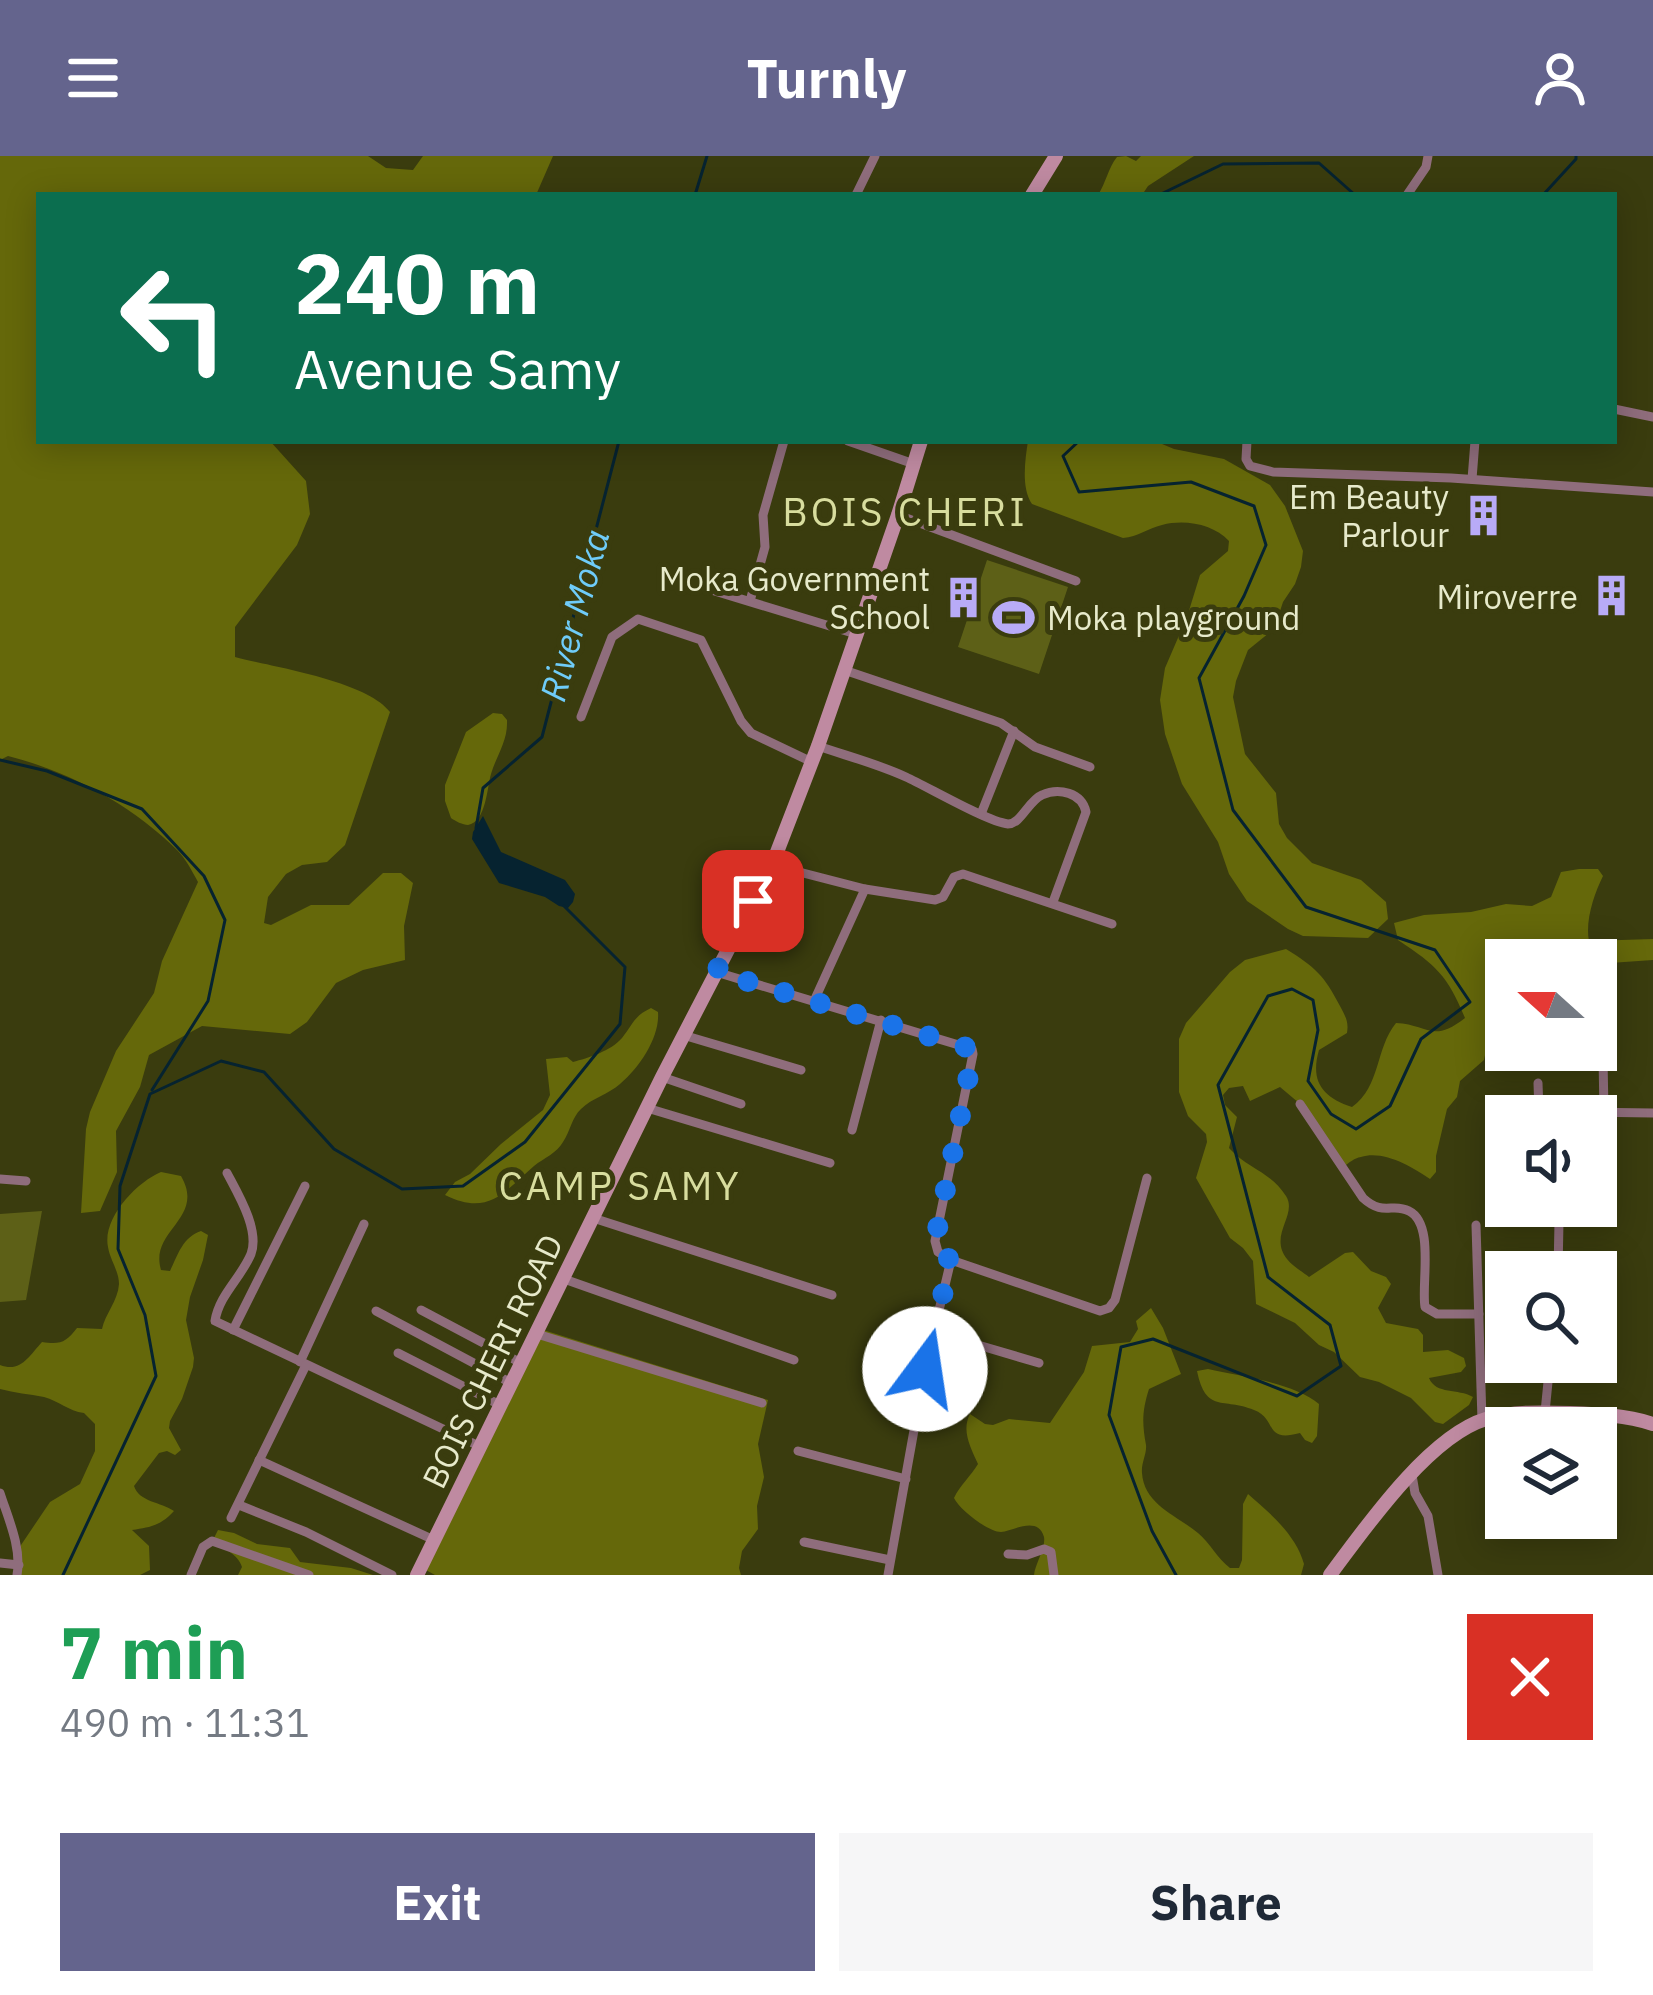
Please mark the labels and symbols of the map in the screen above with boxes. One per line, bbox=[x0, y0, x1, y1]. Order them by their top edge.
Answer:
place label: Em Beauty Parlour bbox=[1289, 475, 1449, 556]
district label: BOIS CHERI bbox=[782, 486, 1028, 537]
building icon: Em Beauty Parlour bbox=[1460, 492, 1506, 538]
water label: River Moka bbox=[529, 524, 619, 706]
place label: Moka Government School bbox=[659, 557, 930, 638]
building icon: Miroverre bbox=[1589, 573, 1635, 619]
building icon: Moka Government School bbox=[941, 574, 987, 620]
place label: Miroverre bbox=[1437, 575, 1578, 618]
sports icon: Moka playground bbox=[990, 594, 1036, 640]
place label: Moka playground bbox=[1047, 596, 1300, 639]
pin bbox=[702, 850, 804, 952]
north arrow bbox=[1485, 939, 1617, 1071]
district label: CAMP SAMY bbox=[498, 1160, 742, 1211]
street label: BOIS CHERI ROAD bbox=[412, 1227, 572, 1495]
position arrow bbox=[862, 1306, 988, 1432]

